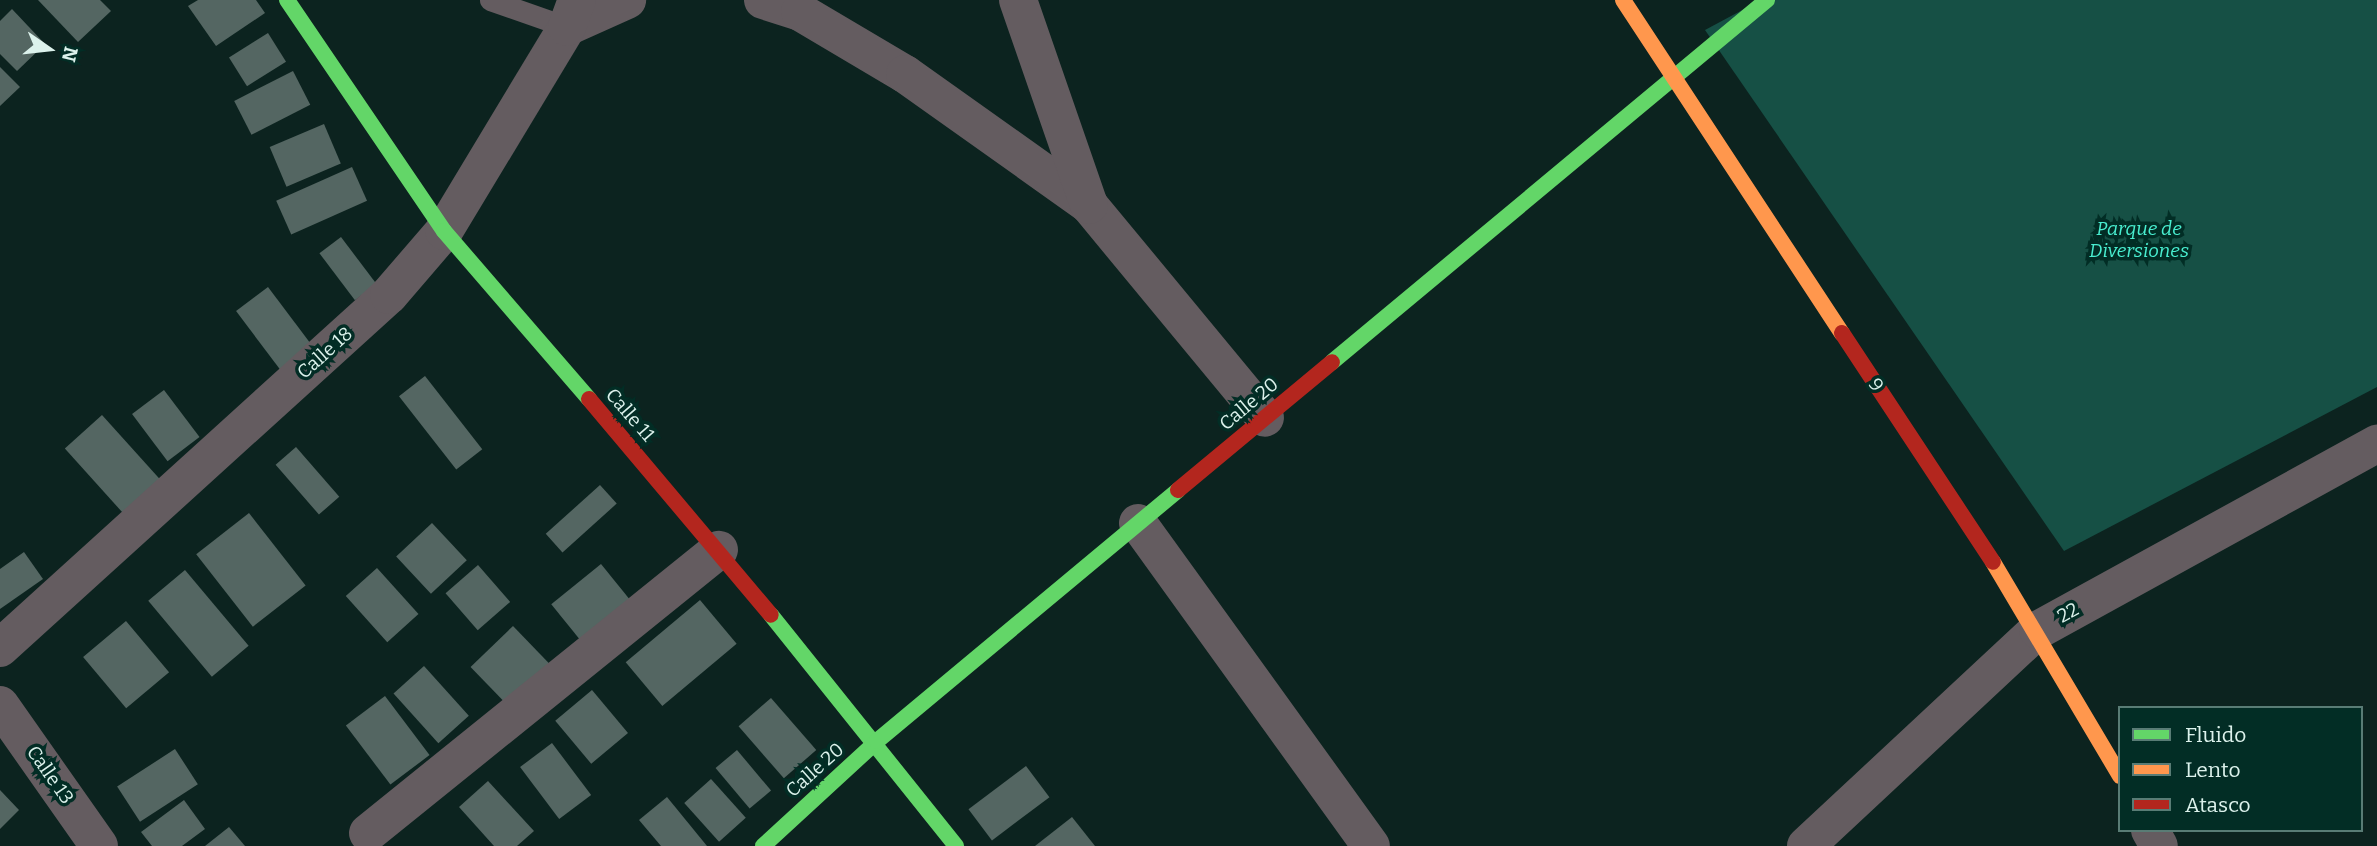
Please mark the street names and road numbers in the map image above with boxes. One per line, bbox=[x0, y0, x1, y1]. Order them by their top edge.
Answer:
street label: Calle 18 bbox=[293, 322, 357, 384]
street label: Calle 20 bbox=[1215, 373, 1283, 435]
street label: 9 bbox=[1863, 374, 1889, 396]
street label: Calle 11 bbox=[601, 384, 659, 446]
street label: 22 bbox=[2053, 598, 2083, 628]
street label: Calle 20 bbox=[781, 738, 849, 802]
street label: Calle 13 bbox=[22, 741, 78, 809]

